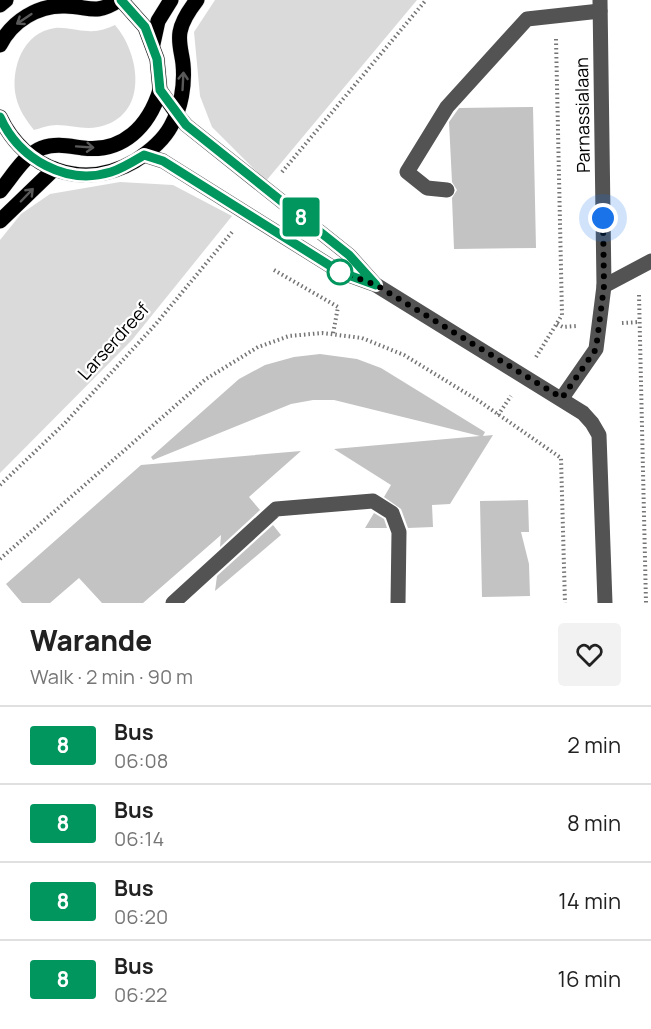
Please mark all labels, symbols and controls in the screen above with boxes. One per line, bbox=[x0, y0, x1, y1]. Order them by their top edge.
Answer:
one-way arrow bbox=[17, 13, 33, 25]
street label: Parnassialaan bbox=[569, 57, 595, 173]
one-way arrow bbox=[177, 71, 188, 91]
one-way arrow bbox=[75, 142, 94, 153]
one-way arrow bbox=[19, 187, 34, 202]
line badge: 8 bbox=[282, 198, 320, 236]
text: 8 bbox=[295, 203, 307, 231]
your location bbox=[588, 203, 618, 233]
unlabelled marker bbox=[327, 259, 353, 285]
street label: Larserdreef bbox=[72, 297, 154, 385]
text: Warande bbox=[30, 621, 152, 659]
button: heart bbox=[558, 623, 621, 686]
text: Walk · 2 min · 90 m bbox=[30, 663, 193, 690]
text: Bus bbox=[114, 717, 154, 747]
text: 2 min bbox=[567, 730, 621, 760]
text: 8 bbox=[57, 731, 69, 759]
text: 06:08 bbox=[114, 747, 168, 774]
text: Bus bbox=[114, 795, 154, 825]
text: 8 min bbox=[567, 808, 621, 838]
text: 8 bbox=[57, 809, 69, 837]
text: 06:14 bbox=[114, 825, 164, 852]
text: Bus bbox=[114, 873, 154, 903]
text: 14 min bbox=[558, 886, 621, 916]
text: 8 bbox=[57, 887, 69, 915]
text: 06:20 bbox=[114, 903, 168, 930]
text: Bus bbox=[114, 951, 154, 981]
text: 16 min bbox=[558, 964, 621, 994]
text: 8 bbox=[57, 965, 69, 993]
text: 06:22 bbox=[114, 981, 167, 1008]

